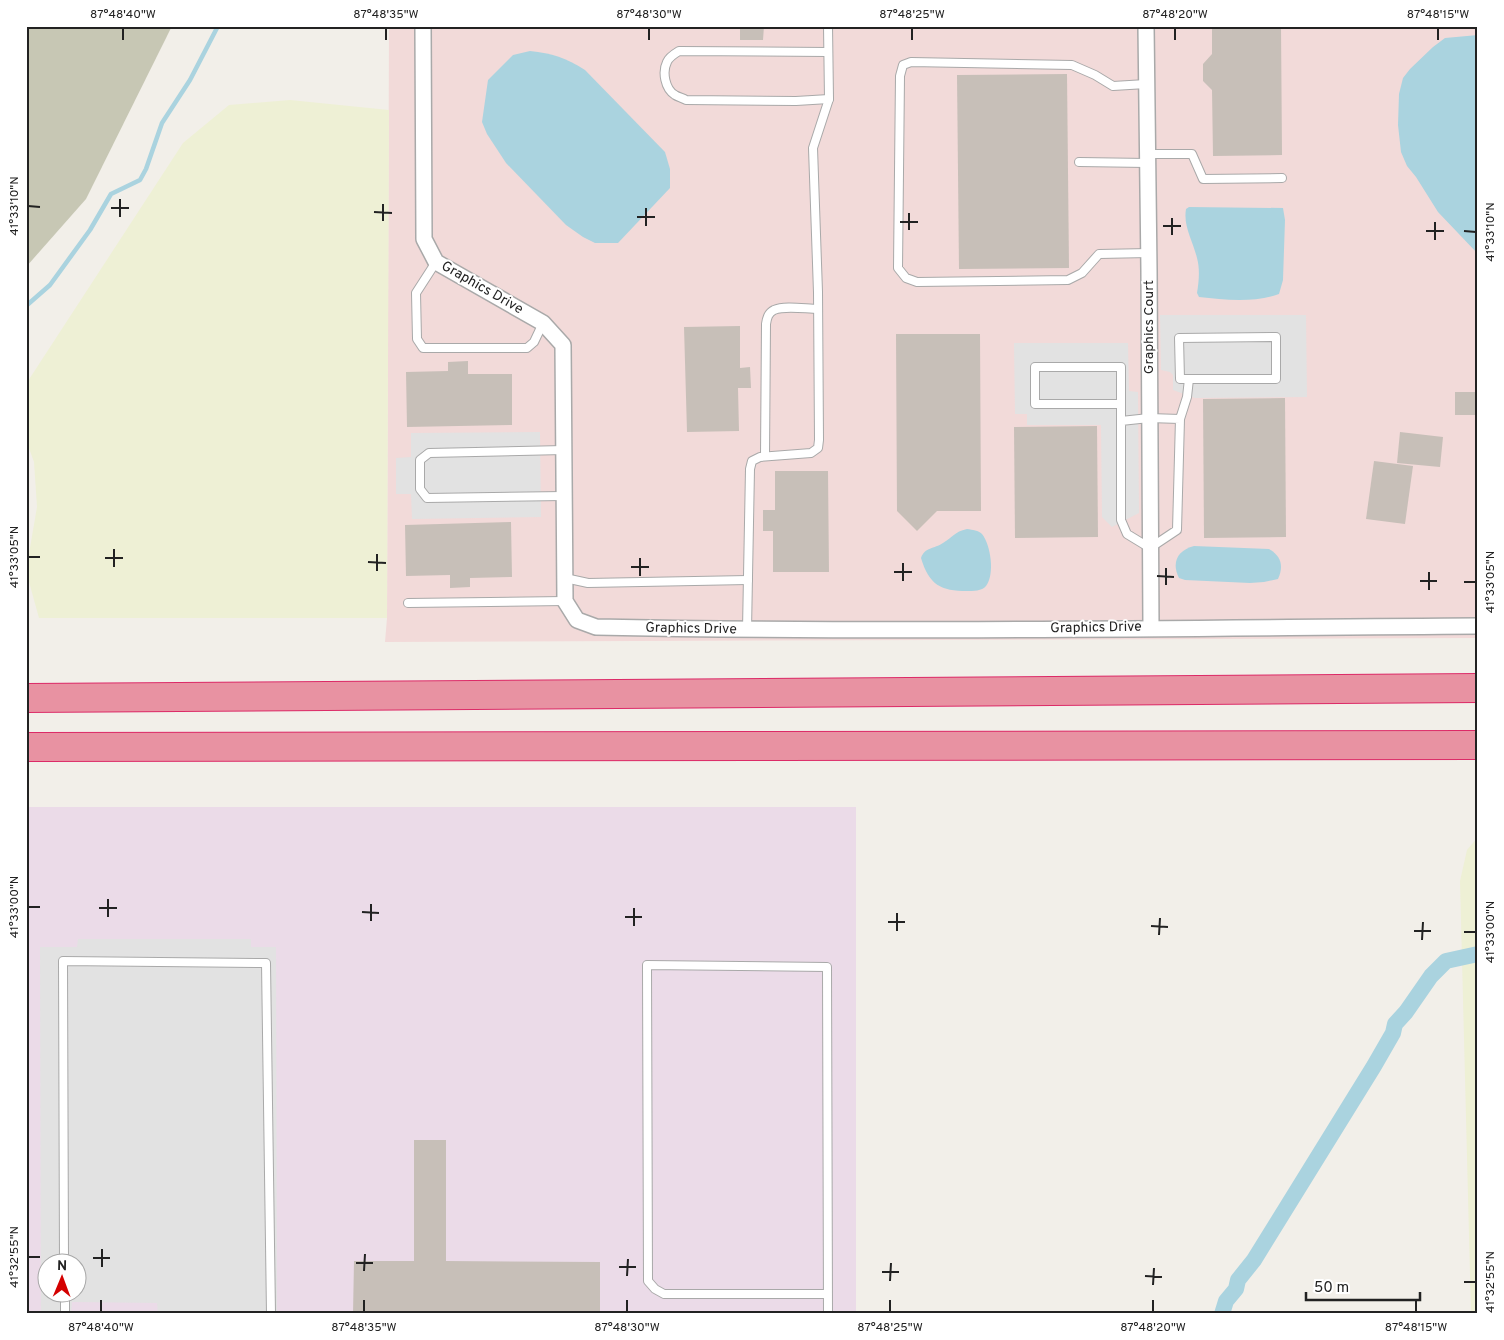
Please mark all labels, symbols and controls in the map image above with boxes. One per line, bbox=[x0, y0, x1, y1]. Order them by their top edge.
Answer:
text: 87°48'40"W bbox=[90, 7, 156, 23]
text: 87°48'35"W bbox=[353, 7, 419, 23]
text: 87°48'30"W bbox=[616, 7, 682, 23]
text: 87°48'25"W bbox=[879, 7, 945, 23]
text: 87°48'20"W bbox=[1142, 7, 1208, 23]
text: 87°48'15"W bbox=[1407, 7, 1469, 23]
text: 41°33'10"N bbox=[7, 176, 23, 236]
text: 41°33'10"N bbox=[1483, 202, 1499, 262]
street label: Graphics Drive bbox=[438, 258, 526, 318]
street label: Graphics Court bbox=[1141, 280, 1158, 374]
text: 41°33'05"N bbox=[7, 526, 23, 588]
text: 41°33'05"N bbox=[1483, 551, 1499, 613]
street label: Graphics Drive bbox=[1050, 619, 1142, 637]
street label: Graphics Drive bbox=[645, 620, 737, 638]
text: 41°33'00"N bbox=[7, 876, 23, 938]
text: 41°33'00"N bbox=[1483, 901, 1499, 963]
text: 41°32'55"N bbox=[7, 1226, 23, 1288]
text: 41°32'55"N bbox=[1483, 1251, 1499, 1313]
north arrow bbox=[38, 1252, 88, 1302]
text: N bbox=[57, 1258, 67, 1275]
scale bar bbox=[1306, 1270, 1420, 1302]
text: 50 m bbox=[1314, 1279, 1349, 1298]
text: 87°48'40"W bbox=[68, 1320, 134, 1336]
text: 87°48'35"W bbox=[331, 1320, 397, 1336]
text: 87°48'30"W bbox=[594, 1320, 660, 1336]
text: 87°48'25"W bbox=[857, 1320, 923, 1336]
text: 87°48'20"W bbox=[1120, 1320, 1186, 1336]
text: 87°48'15"W bbox=[1385, 1320, 1447, 1336]

